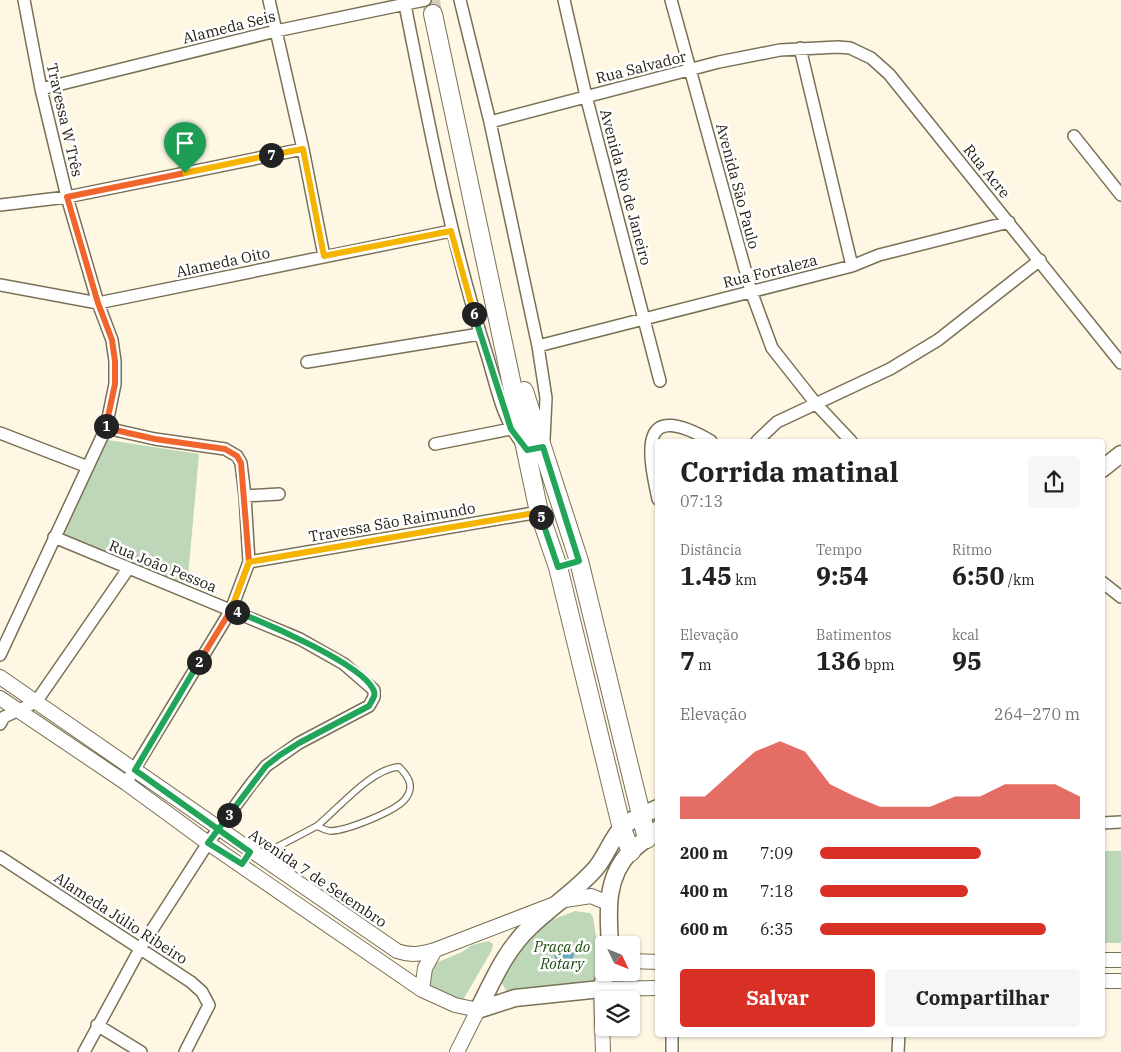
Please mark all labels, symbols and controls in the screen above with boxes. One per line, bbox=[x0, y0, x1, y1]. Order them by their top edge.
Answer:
street label: Alameda Seis bbox=[181, 6, 277, 48]
street label: Rua Salvador bbox=[594, 46, 689, 87]
street label: Travessa W Três bbox=[43, 61, 87, 179]
street label: Avenida Rio de Janeiro bbox=[596, 107, 656, 267]
street label: Avenida São Paulo bbox=[712, 121, 764, 251]
pin bbox=[164, 122, 206, 173]
icon: arrive bbox=[171, 129, 199, 157]
street label: Rua Acre bbox=[960, 140, 1014, 202]
pin: 7 bbox=[258, 142, 284, 168]
text: 7 bbox=[267, 146, 276, 164]
street label: Alameda Oito bbox=[174, 243, 272, 281]
street label: Rua Fortaleza bbox=[721, 250, 819, 292]
pin: 6 bbox=[462, 302, 486, 326]
text: 6 bbox=[470, 305, 479, 323]
pin: 1 bbox=[94, 414, 118, 438]
text: 1 bbox=[102, 417, 111, 435]
text: Corrida matinal bbox=[680, 453, 899, 490]
button: share bbox=[1028, 456, 1080, 508]
text: 07:13 bbox=[680, 491, 723, 511]
street label: Travessa São Raimundo bbox=[307, 498, 477, 546]
pin: 5 bbox=[528, 504, 554, 530]
text: 5 bbox=[537, 508, 546, 526]
street label: Rua João Pessoa bbox=[106, 536, 220, 596]
text: Distância bbox=[680, 541, 742, 559]
text: Tempo bbox=[816, 541, 862, 559]
text: Ritmo bbox=[952, 541, 992, 559]
text: 1.45 bbox=[680, 559, 732, 592]
text: 9:54 bbox=[816, 559, 869, 592]
text: 6:50 bbox=[952, 559, 1005, 592]
text: km bbox=[732, 571, 757, 589]
text: /km bbox=[1005, 571, 1034, 589]
pin: 4 bbox=[224, 600, 250, 624]
text: 4 bbox=[233, 603, 242, 621]
text: Elevação bbox=[680, 626, 738, 644]
text: Batimentos bbox=[816, 626, 892, 644]
text: kcal bbox=[952, 626, 979, 644]
text: 7 bbox=[680, 644, 695, 677]
text: 136 bbox=[816, 644, 861, 677]
text: 95 bbox=[952, 644, 982, 677]
pin: 2 bbox=[186, 650, 212, 674]
text: 2 bbox=[195, 653, 204, 671]
text: m bbox=[695, 656, 712, 674]
text: bpm bbox=[861, 656, 895, 674]
text: Elevação bbox=[680, 704, 747, 724]
text: 264–270 m bbox=[994, 704, 1080, 724]
pin: 3 bbox=[216, 802, 242, 828]
text: 3 bbox=[225, 806, 234, 824]
street label: Avenida 7 de Setembro bbox=[245, 825, 391, 931]
text: 200 m bbox=[680, 843, 728, 863]
text: 7:09 bbox=[760, 843, 793, 863]
street label: Alameda Júlio Ribeiro bbox=[51, 868, 191, 968]
text: 400 m bbox=[680, 881, 728, 901]
text: 7:18 bbox=[760, 881, 793, 901]
text: 600 m bbox=[680, 919, 728, 939]
text: 6:35 bbox=[760, 919, 793, 939]
north arrow bbox=[595, 936, 640, 981]
map controls bbox=[595, 936, 640, 1036]
park label: Praça do Rotary bbox=[533, 937, 590, 973]
button: Salvar bbox=[680, 969, 875, 1027]
button: Compartilhar bbox=[885, 969, 1080, 1027]
button: layers bbox=[595, 991, 640, 1036]

